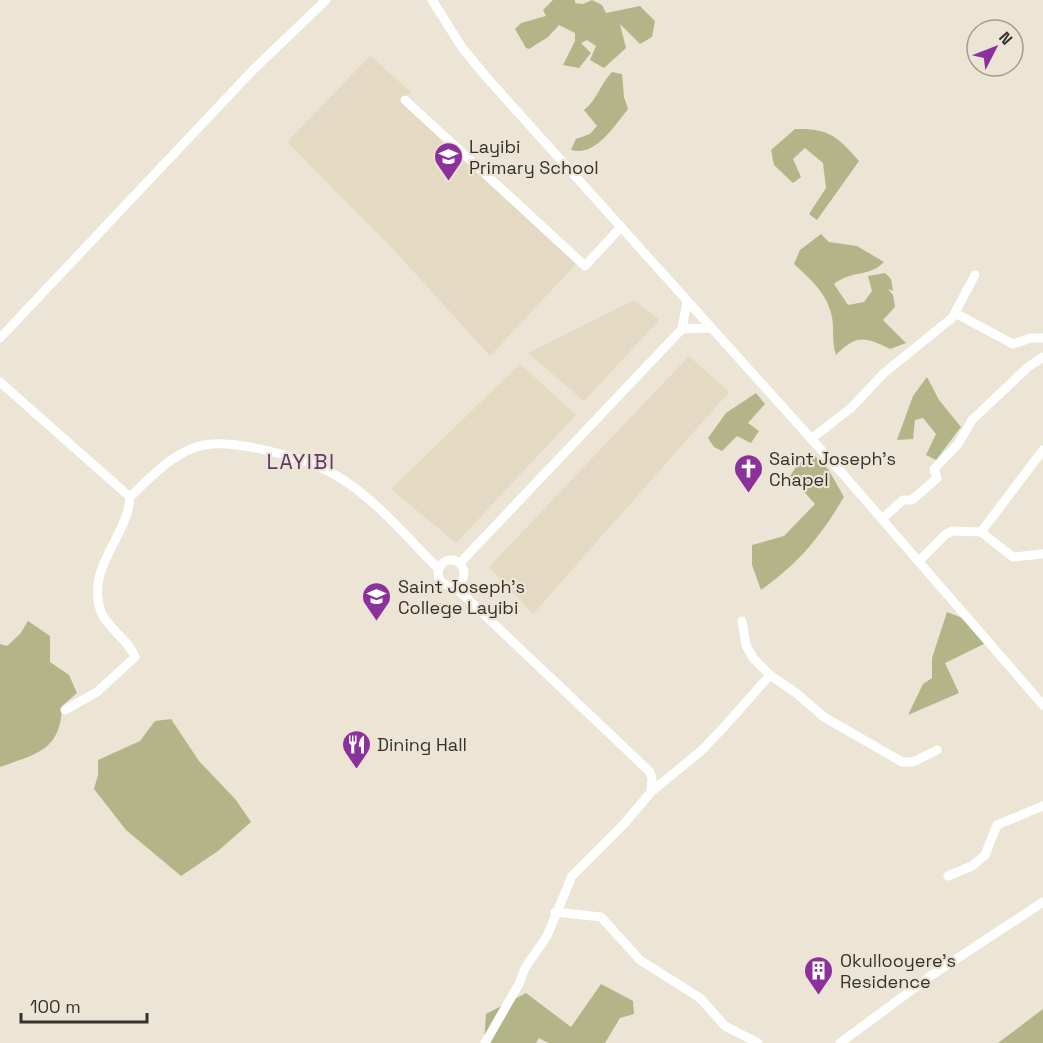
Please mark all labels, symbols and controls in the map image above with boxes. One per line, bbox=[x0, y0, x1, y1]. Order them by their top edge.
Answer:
north arrow bbox=[965, 18, 1025, 78]
text: N bbox=[994, 27, 1017, 49]
place label: Layibi Primary School bbox=[469, 135, 599, 179]
school or university icon: Layibi Primary School bbox=[432, 140, 464, 182]
place label: Saint Joseph's Chapel bbox=[769, 447, 896, 491]
district label: LAYIBI bbox=[266, 448, 336, 475]
church icon: Saint Joseph's Chapel bbox=[732, 452, 764, 494]
place label: Saint Joseph's College Layibi bbox=[398, 575, 525, 619]
school or university icon: Saint Joseph's College Layibi bbox=[361, 580, 393, 622]
restaurant icon: Dining Hall bbox=[340, 728, 372, 770]
place label: Dining Hall bbox=[377, 733, 467, 756]
place label: Okullooyere's Residence bbox=[840, 949, 956, 993]
building icon: Okullooyere's Residence bbox=[803, 954, 835, 996]
scale bar bbox=[21, 986, 147, 1024]
text: 100 m bbox=[30, 995, 81, 1018]

